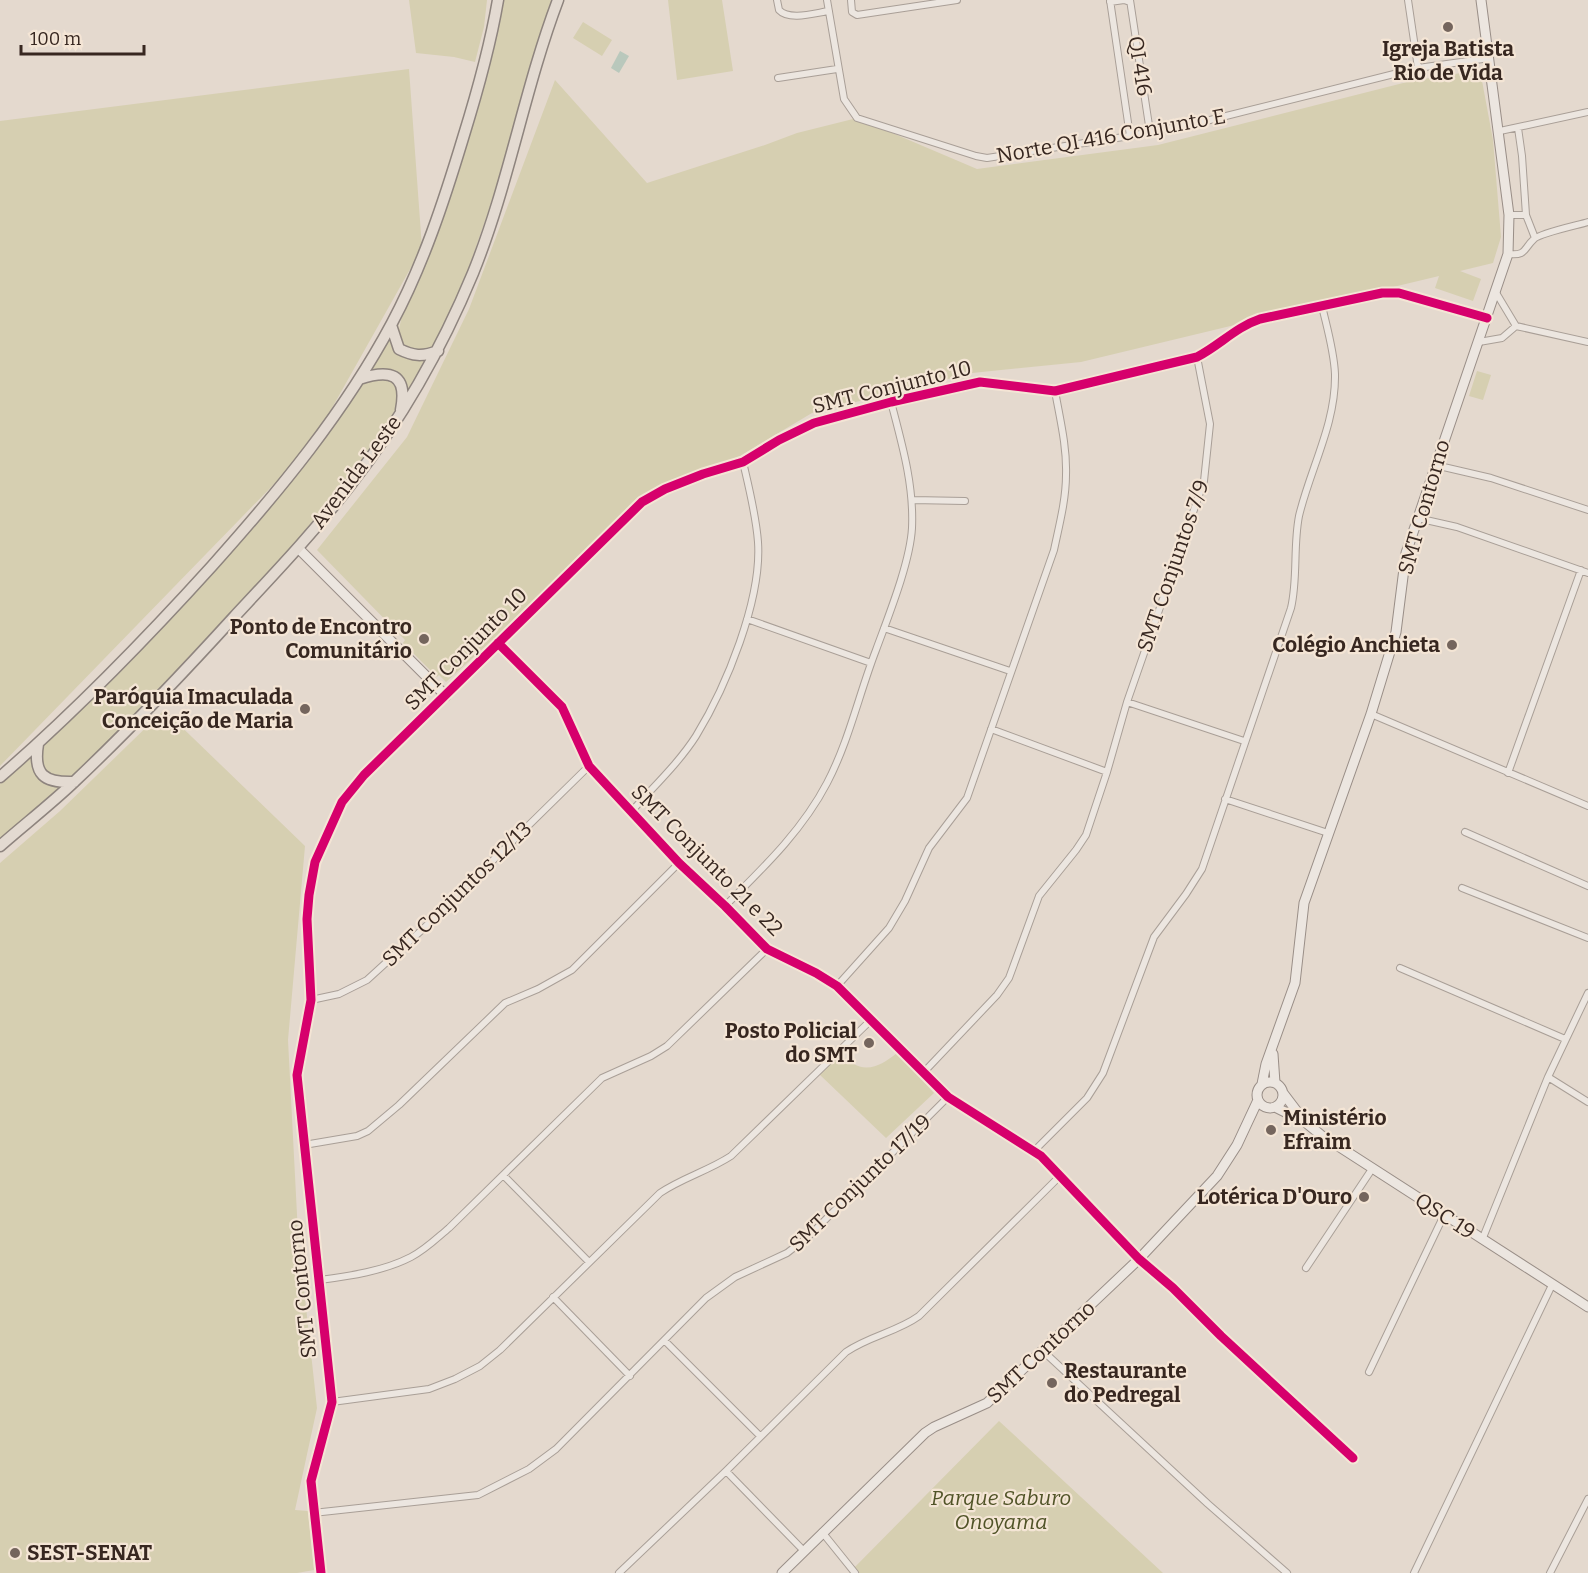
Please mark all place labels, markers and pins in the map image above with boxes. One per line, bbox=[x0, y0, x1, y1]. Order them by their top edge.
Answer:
marker: Igreja Batista Rio de Vida bbox=[1441, 20, 1455, 34]
place label: Igreja Batista Rio de Vida bbox=[1382, 36, 1514, 86]
place label: Ponto de Encontro Comunitário bbox=[230, 614, 412, 664]
marker: Ponto de Encontro Comunitário bbox=[417, 632, 431, 646]
place label: Colégio Anchieta bbox=[1272, 632, 1440, 658]
marker: Colégio Anchieta bbox=[1445, 638, 1459, 652]
place label: Paróquia Imaculada Conceição de Maria bbox=[94, 684, 293, 734]
marker: Paróquia Imaculada Conceição de Maria bbox=[298, 702, 312, 716]
place label: Posto Policial do SMT bbox=[725, 1018, 857, 1068]
marker: Posto Policial do SMT bbox=[862, 1036, 876, 1050]
place label: Ministério Efraim bbox=[1283, 1105, 1387, 1155]
marker: Ministério Efraim bbox=[1264, 1123, 1278, 1137]
place label: Lotérica D'Ouro bbox=[1197, 1184, 1352, 1210]
marker: Lotérica D'Ouro bbox=[1357, 1190, 1371, 1204]
place label: Restaurante do Pedregal bbox=[1064, 1358, 1187, 1408]
marker: Restaurante do Pedregal bbox=[1045, 1376, 1059, 1390]
place label: SEST-SENAT bbox=[27, 1540, 152, 1566]
marker: SEST-SENAT bbox=[8, 1546, 22, 1560]

